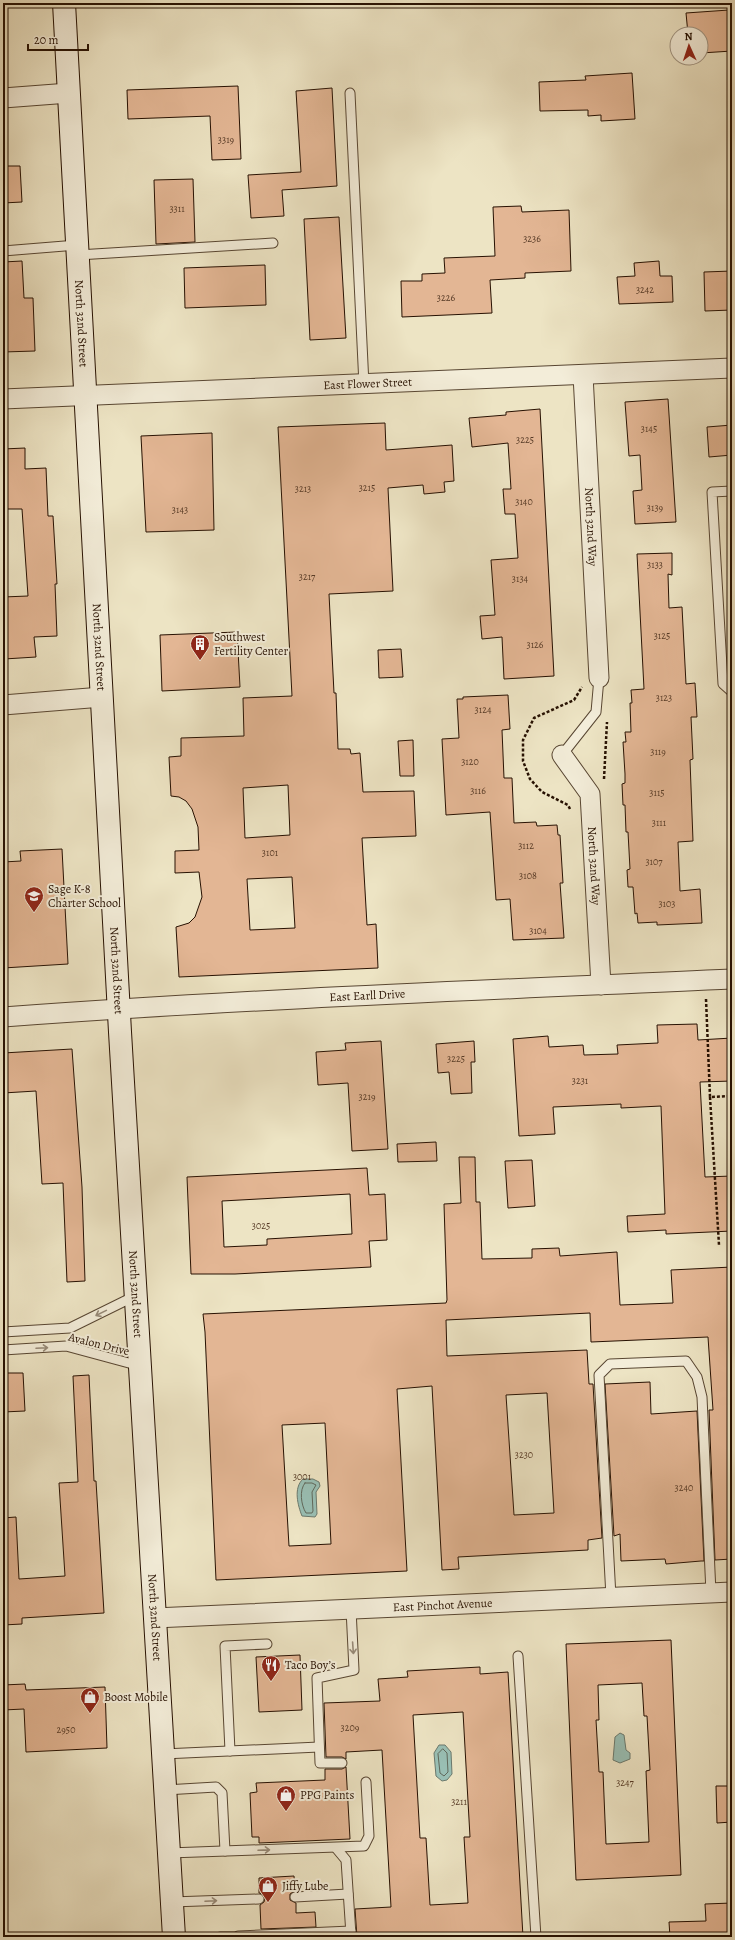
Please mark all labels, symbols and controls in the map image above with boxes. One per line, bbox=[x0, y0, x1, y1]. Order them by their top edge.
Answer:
scale bar bbox=[28, 26, 88, 52]
north arrow bbox=[669, 26, 709, 66]
text: N bbox=[684, 29, 693, 44]
text: 20 m bbox=[34, 32, 58, 48]
house number: 3319 bbox=[218, 133, 235, 146]
house number: 3311 bbox=[169, 202, 185, 215]
house number: 3236 bbox=[523, 232, 541, 245]
street label: North 32nd Street bbox=[71, 279, 92, 368]
house number: 3242 bbox=[636, 283, 654, 296]
house number: 3226 bbox=[437, 291, 456, 304]
street label: East Flower Street bbox=[323, 374, 412, 393]
house number: 3145 bbox=[641, 422, 657, 435]
house number: 3225 bbox=[516, 433, 534, 446]
house number: 3215 bbox=[359, 481, 375, 494]
house number: 3213 bbox=[295, 482, 311, 495]
street label: North 32nd Way bbox=[581, 487, 601, 567]
house number: 3140 bbox=[515, 495, 533, 508]
house number: 3139 bbox=[647, 501, 664, 514]
house number: 3143 bbox=[172, 503, 188, 516]
house number: 3133 bbox=[647, 558, 663, 571]
house number: 3217 bbox=[299, 570, 316, 583]
house number: 3134 bbox=[512, 572, 529, 585]
street label: North 32nd Street bbox=[89, 603, 109, 691]
place label: Southwest Fertility Center bbox=[214, 629, 288, 659]
house number: 3125 bbox=[654, 629, 670, 642]
building icon: Southwest Fertility Center bbox=[189, 633, 211, 661]
house number: 3126 bbox=[527, 638, 544, 651]
house number: 3123 bbox=[656, 691, 672, 704]
house number: 3124 bbox=[475, 703, 492, 716]
house number: 3119 bbox=[650, 745, 666, 758]
house number: 3120 bbox=[461, 755, 479, 768]
house number: 3116 bbox=[470, 784, 486, 797]
house number: 3115 bbox=[649, 786, 665, 799]
house number: 3111 bbox=[652, 816, 667, 829]
street label: North 32nd Way bbox=[584, 826, 604, 906]
house number: 3112 bbox=[518, 839, 534, 852]
house number: 3101 bbox=[262, 846, 279, 859]
house number: 3107 bbox=[645, 855, 663, 868]
house number: 3108 bbox=[519, 869, 537, 882]
place label: Sage K-8 Charter School bbox=[48, 881, 121, 911]
school or university icon: Sage K-8 Charter School bbox=[23, 885, 45, 913]
house number: 3103 bbox=[658, 897, 676, 910]
house number: 3104 bbox=[529, 924, 547, 937]
street label: North 32nd Street bbox=[106, 926, 127, 1015]
street label: East Earll Drive bbox=[329, 986, 406, 1005]
house number: 3225 bbox=[447, 1052, 465, 1065]
house number: 3231 bbox=[572, 1074, 589, 1087]
house number: 3219 bbox=[359, 1090, 376, 1103]
house number: 3025 bbox=[252, 1219, 270, 1232]
street label: North 32nd Street bbox=[125, 1250, 146, 1338]
one-way arrow bbox=[95, 1310, 107, 1317]
street label: Avalon Drive bbox=[66, 1328, 131, 1359]
one-way arrow bbox=[35, 1344, 48, 1351]
house number: 3230 bbox=[515, 1448, 533, 1461]
house number: 3001 bbox=[293, 1470, 312, 1483]
house number: 3240 bbox=[675, 1481, 693, 1494]
street label: North 32nd Street bbox=[144, 1573, 166, 1662]
street label: East Pinchot Avenue bbox=[393, 1595, 493, 1615]
one-way arrow bbox=[349, 1641, 357, 1654]
restaurant icon: Taco Boy’s bbox=[260, 1654, 282, 1682]
place label: Taco Boy’s bbox=[285, 1657, 336, 1673]
shop icon: Boost Mobile bbox=[79, 1686, 101, 1714]
place label: Boost Mobile bbox=[104, 1689, 168, 1705]
house number: 3209 bbox=[341, 1721, 360, 1734]
house number: 2950 bbox=[57, 1723, 75, 1736]
house number: 3247 bbox=[616, 1776, 635, 1789]
shop icon: PPG Paints bbox=[275, 1784, 297, 1812]
place label: PPG Paints bbox=[300, 1787, 354, 1803]
house number: 3211 bbox=[451, 1795, 467, 1808]
one-way arrow bbox=[257, 1846, 270, 1854]
shop icon: Jiffy Lube bbox=[257, 1875, 279, 1903]
place label: Jiffy Lube bbox=[282, 1878, 328, 1894]
one-way arrow bbox=[204, 1897, 217, 1904]

